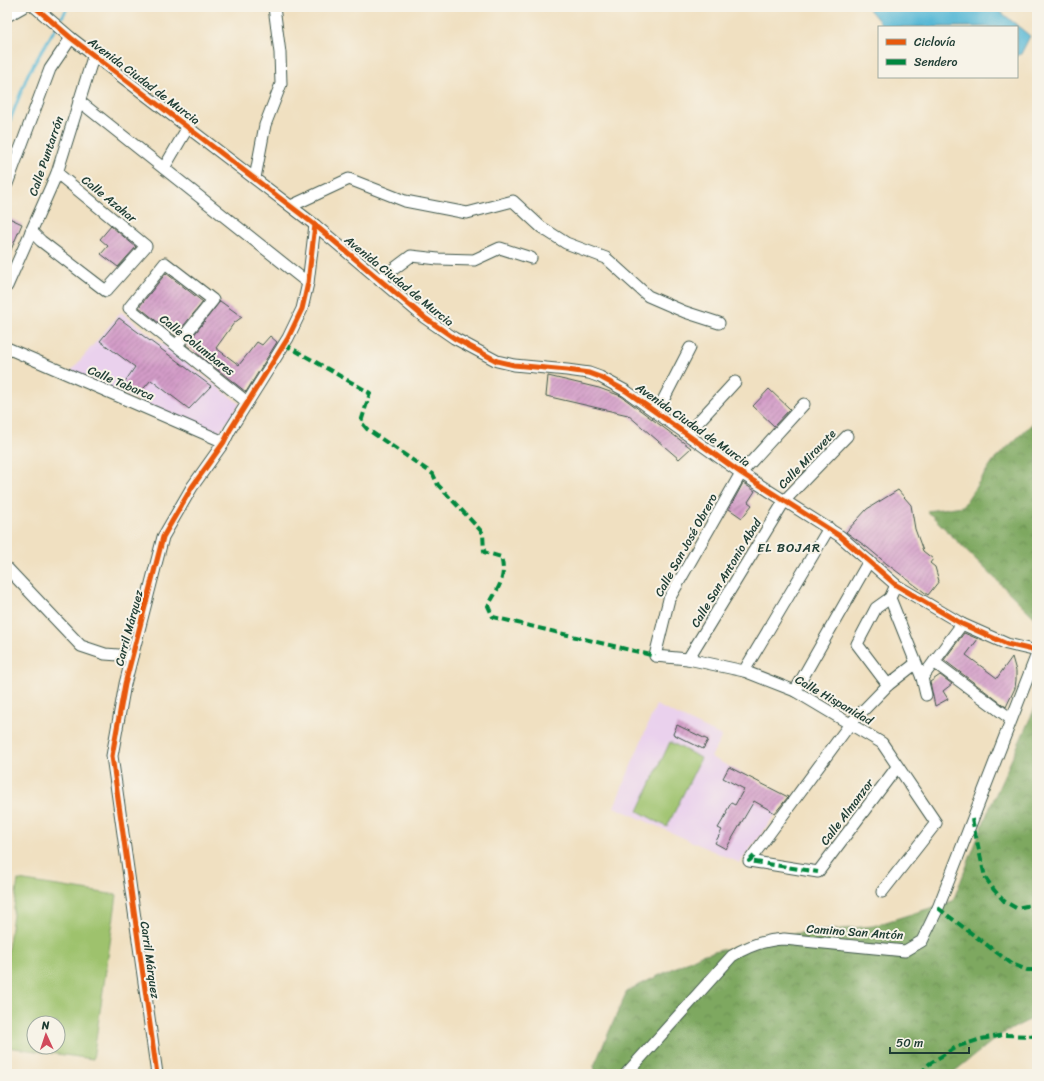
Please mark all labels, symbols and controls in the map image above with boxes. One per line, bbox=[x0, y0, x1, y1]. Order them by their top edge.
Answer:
legend bbox=[878, 26, 1018, 78]
street label: Avenida Ciudad de Murcia bbox=[82, 31, 205, 131]
text: Ciclovía bbox=[914, 31, 955, 53]
text: Sendero bbox=[914, 51, 958, 73]
street label: Calle Puntarrón bbox=[22, 113, 70, 199]
street label: Calle Azahar bbox=[76, 170, 143, 229]
street label: Avenida Ciudad de Murcia bbox=[338, 229, 459, 332]
street label: Calle Columbares bbox=[154, 308, 240, 382]
street label: Calle Tabarca bbox=[84, 359, 159, 407]
street label: Avenida Ciudad de Murcia bbox=[630, 376, 755, 473]
street label: Calle Miravete bbox=[772, 424, 842, 494]
street label: Calle San José Obrero bbox=[648, 489, 724, 601]
street label: Calle San Antonio Abad bbox=[685, 514, 768, 632]
district label: EL BOJAR bbox=[757, 536, 821, 559]
street label: Carril Márquez bbox=[108, 587, 150, 669]
street label: Calle Hispanidad bbox=[791, 669, 879, 732]
street label: Calle Almanzor bbox=[814, 773, 880, 850]
street label: Camino San Antón bbox=[806, 918, 905, 946]
street label: Carril Márquez bbox=[134, 920, 166, 1000]
north arrow bbox=[26, 1015, 66, 1055]
text: N bbox=[40, 1016, 50, 1035]
scale bar bbox=[890, 1029, 969, 1055]
text: 50 m bbox=[896, 1032, 923, 1054]

